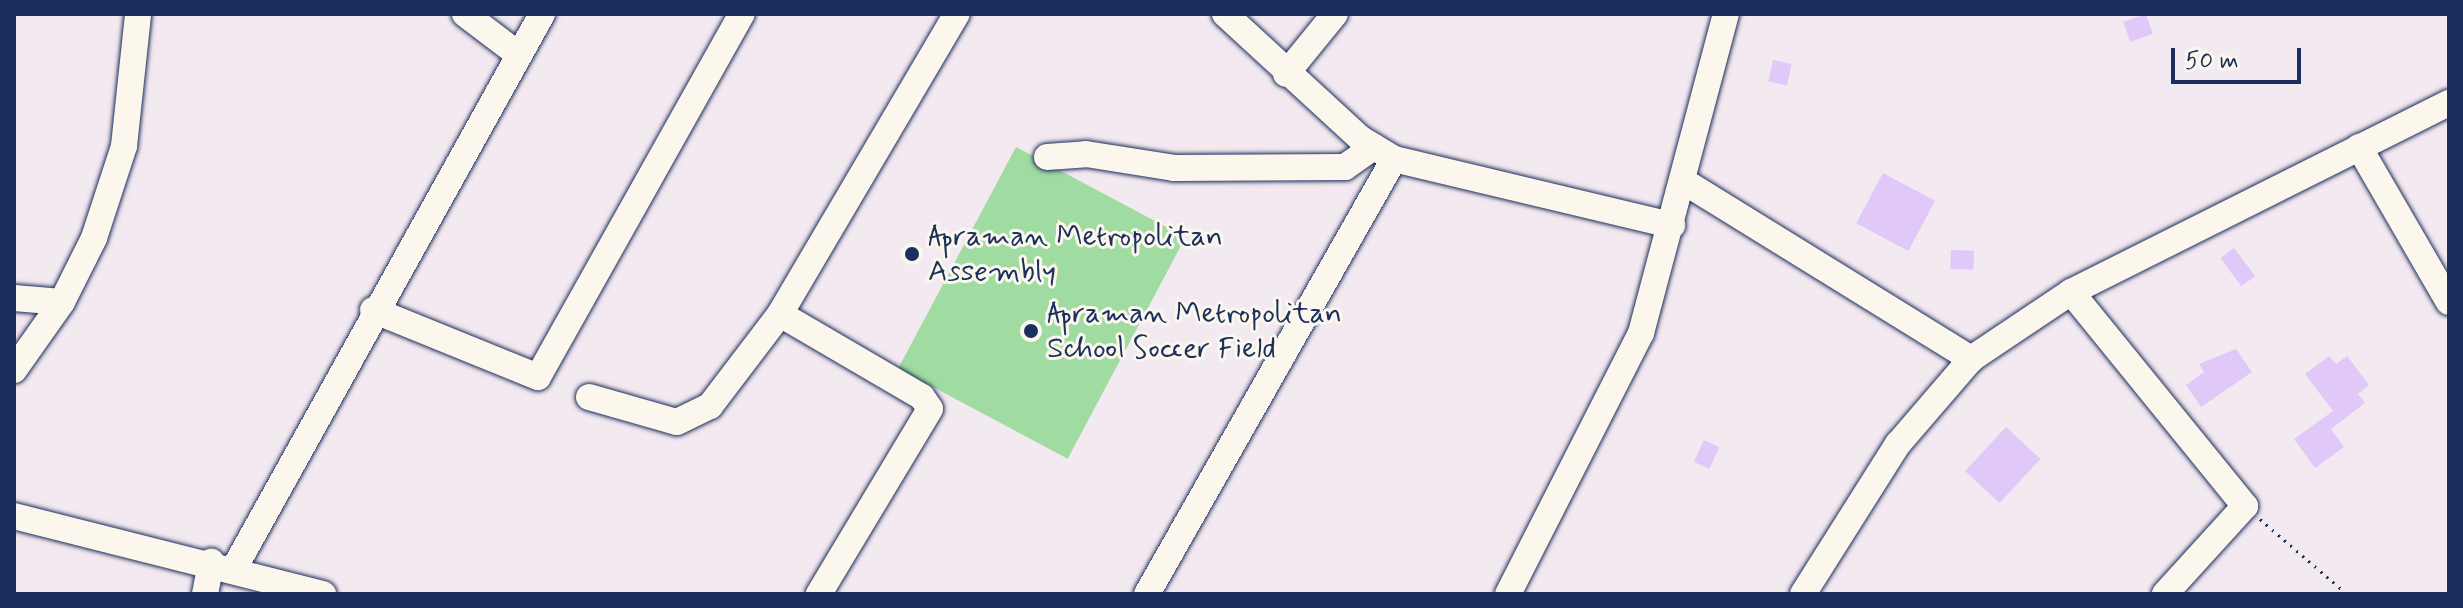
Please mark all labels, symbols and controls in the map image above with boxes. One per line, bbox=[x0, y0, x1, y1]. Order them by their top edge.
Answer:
scale bar bbox=[2175, 32, 2305, 82]
text: 50 m bbox=[2185, 46, 2239, 77]
place label: Apraman Metropolitan Assembly bbox=[928, 219, 1224, 290]
marker: Apraman Metropolitan Assembly bbox=[903, 245, 921, 263]
place label: Apraman Metropolitan School Soccer Field bbox=[1047, 296, 1343, 366]
marker: Apraman Metropolitan School Soccer Field bbox=[1022, 322, 1040, 340]

